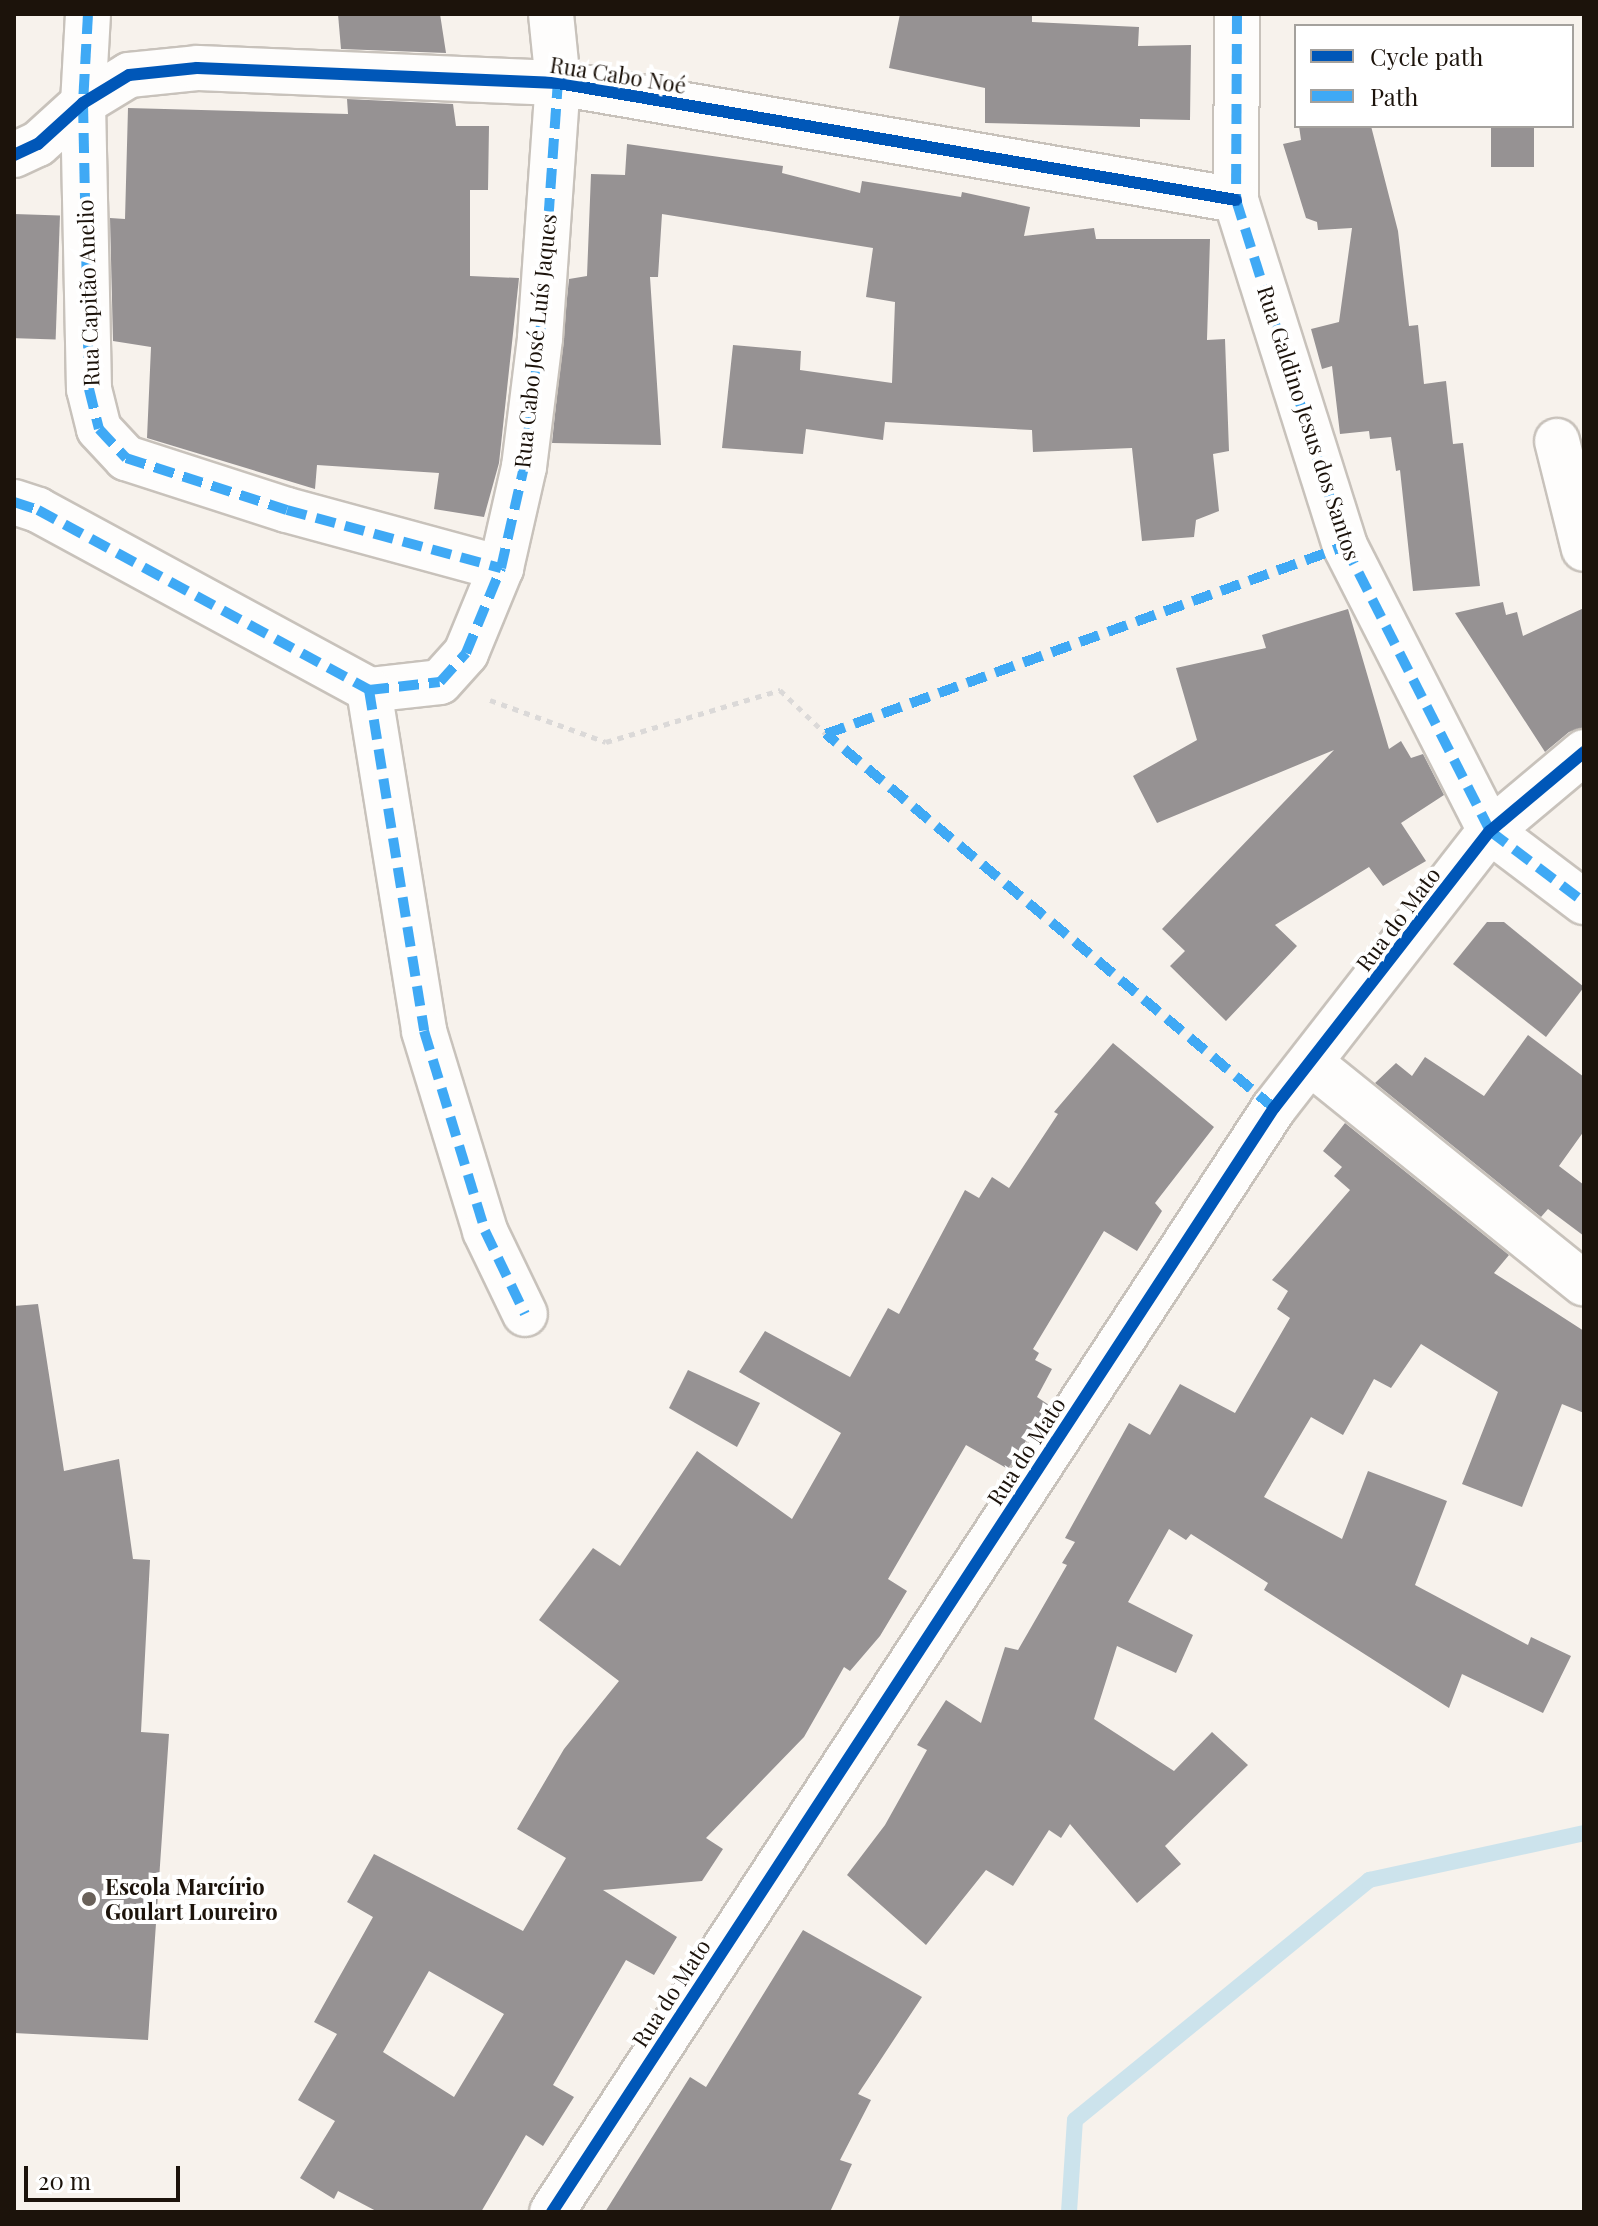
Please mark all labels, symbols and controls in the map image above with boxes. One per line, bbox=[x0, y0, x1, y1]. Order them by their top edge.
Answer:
legend bbox=[1294, 24, 1574, 128]
text: Cycle path bbox=[1370, 40, 1483, 72]
street label: Rua Cabo Noé bbox=[548, 51, 688, 99]
text: Path bbox=[1370, 80, 1418, 112]
street label: Rua Capitão Anelio bbox=[72, 199, 104, 387]
street label: Rua Cabo José Luís Jaques bbox=[508, 212, 562, 470]
street label: Rua Galdino Jesus dos Santos bbox=[1252, 282, 1366, 564]
street label: Rua do Mato bbox=[1350, 862, 1446, 976]
street label: Rua do Mato bbox=[981, 1392, 1071, 1510]
place label: Escola Marcírio Goulart Loureiro bbox=[105, 1873, 278, 1924]
marker: Escola Marcírio Goulart Loureiro bbox=[80, 1890, 98, 1908]
street label: Rua do Mato bbox=[626, 1934, 716, 2052]
scale bar bbox=[28, 2150, 184, 2200]
text: 20 m bbox=[38, 2164, 91, 2196]

